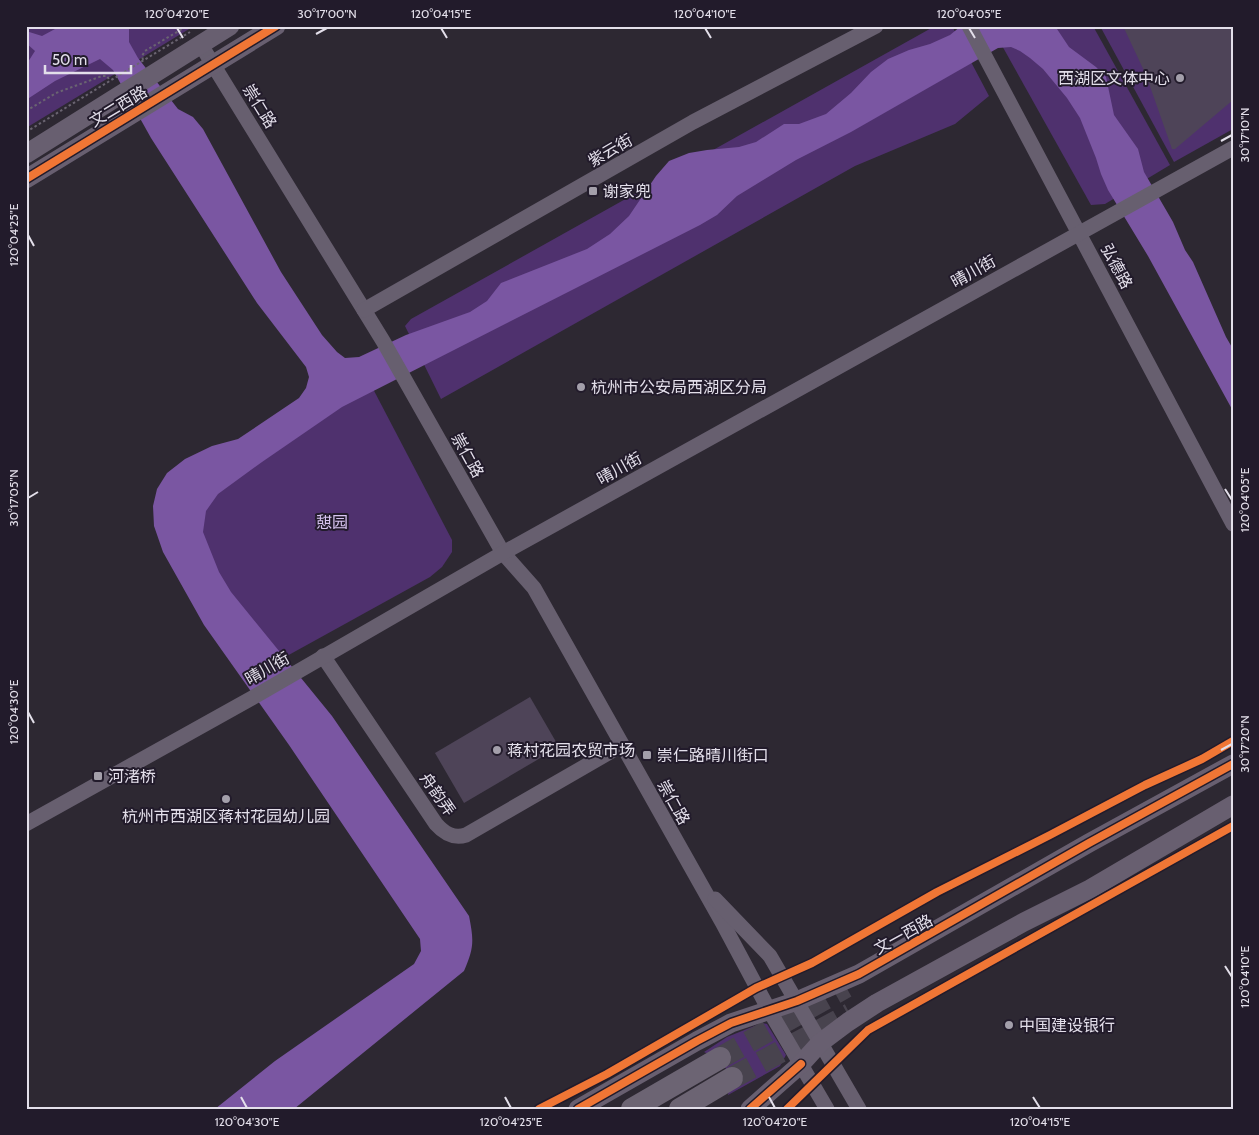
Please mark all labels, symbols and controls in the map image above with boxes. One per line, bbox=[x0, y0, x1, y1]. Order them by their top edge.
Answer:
text: 120°04'20"E bbox=[145, 6, 210, 21]
text: 30°17'00"N bbox=[297, 6, 357, 21]
text: 120°04'15"E bbox=[411, 6, 471, 21]
text: 120°04'10"E bbox=[674, 6, 736, 21]
text: 120°04'05"E bbox=[937, 6, 1002, 21]
scale bar bbox=[45, 42, 131, 74]
text: 50 m bbox=[52, 51, 87, 69]
place label: 西湖区文体中心 bbox=[1058, 69, 1170, 88]
marker: 西湖区文体中心 bbox=[1174, 72, 1186, 84]
street label: 崇仁路 bbox=[239, 81, 280, 132]
street label: 文二西路 bbox=[86, 82, 151, 131]
text: 30°17'10"N bbox=[1237, 108, 1252, 162]
street label: 紫云街 bbox=[585, 130, 636, 171]
place label: 谢家兜 bbox=[603, 182, 651, 201]
marker: 谢家兜 bbox=[587, 185, 599, 197]
text: 120°04'25"E bbox=[6, 203, 21, 266]
street label: 弘德路 bbox=[1097, 241, 1136, 292]
street label: 晴川街 bbox=[948, 251, 999, 291]
place label: 杭州市公安局西湖区分局 bbox=[591, 378, 767, 397]
marker: 杭州市公安局西湖区分局 bbox=[575, 381, 587, 393]
street label: 崇仁路 bbox=[448, 430, 488, 481]
street label: 晴川街 bbox=[594, 448, 645, 488]
text: 120°04'05"E bbox=[1237, 467, 1252, 532]
text: 30°17'05"N bbox=[6, 469, 21, 527]
park label: 憇园 bbox=[316, 513, 348, 532]
street label: 晴川街 bbox=[242, 648, 293, 689]
text: 120°04'30"E bbox=[6, 679, 21, 744]
text: 30°17'20"N bbox=[1237, 715, 1252, 773]
place label: 蒋村花园农贸市场 bbox=[507, 741, 635, 760]
marker: 蒋村花园农贸市场 bbox=[491, 744, 503, 756]
place label: 崇仁路晴川街口 bbox=[657, 746, 769, 765]
marker: 崇仁路晴川街口 bbox=[641, 749, 653, 761]
place label: 河渚桥 bbox=[108, 767, 156, 786]
street label: 舟韵弄 bbox=[416, 769, 459, 819]
marker: 河渚桥 bbox=[92, 770, 104, 782]
street label: 崇仁路 bbox=[654, 777, 694, 828]
marker: 杭州市西湖区蒋村花园幼儿园 bbox=[220, 793, 232, 805]
place label: 杭州市西湖区蒋村花园幼儿园 bbox=[122, 807, 330, 826]
street label: 文一西路 bbox=[871, 911, 936, 958]
text: 120°04'10"E bbox=[1237, 946, 1252, 1008]
place label: 中国建设银行 bbox=[1019, 1016, 1115, 1035]
marker: 中国建设银行 bbox=[1003, 1019, 1015, 1031]
text: 120°04'30"E bbox=[215, 1114, 280, 1129]
text: 120°04'25"E bbox=[480, 1114, 543, 1129]
text: 120°04'20"E bbox=[743, 1114, 808, 1129]
text: 120°04'15"E bbox=[1010, 1114, 1070, 1129]

